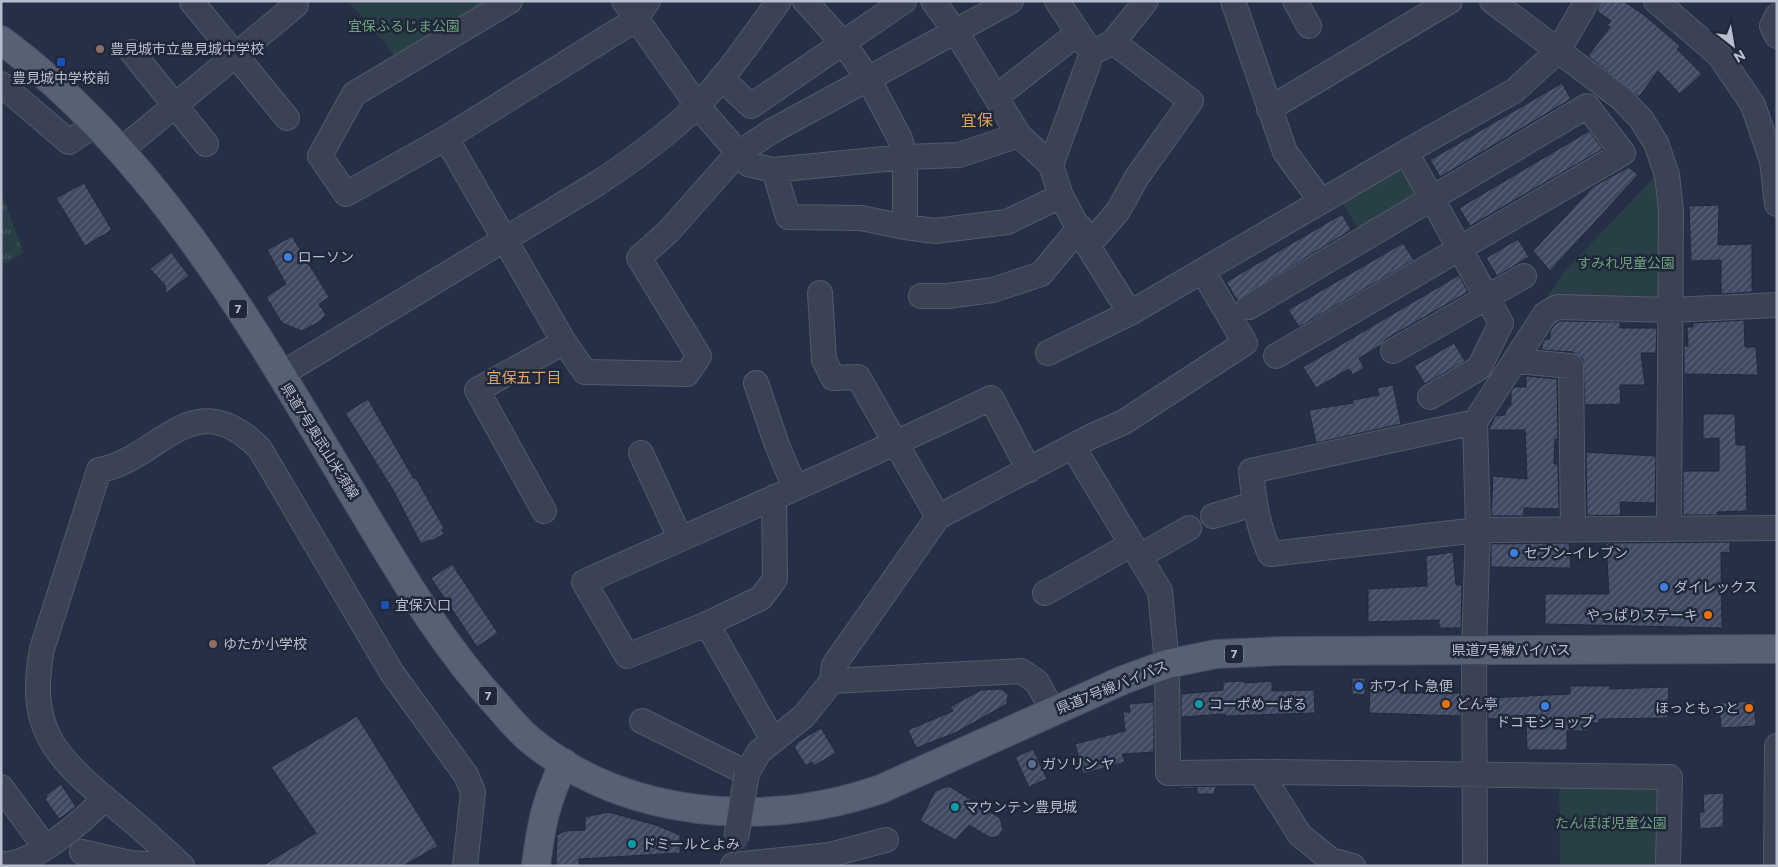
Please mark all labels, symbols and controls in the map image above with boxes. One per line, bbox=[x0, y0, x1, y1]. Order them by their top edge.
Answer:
park label: 宜保ふるじま公園 bbox=[348, 17, 460, 34]
north arrow bbox=[1708, 20, 1758, 70]
place label: 豊見城市立豊見城中学校 bbox=[110, 40, 264, 57]
marker: 豊見城市立豊見城中学校 bbox=[94, 43, 106, 55]
text: N bbox=[1731, 47, 1749, 67]
marker: 豊見城中学校前 bbox=[55, 56, 67, 68]
place label: 豊見城中学校前 bbox=[12, 69, 110, 86]
district label: 宜保 bbox=[961, 110, 993, 129]
place label: ローソン bbox=[298, 248, 354, 265]
marker: ローソン bbox=[282, 251, 294, 263]
park label: すみれ児童公園 bbox=[1577, 254, 1675, 271]
road number: 7 bbox=[229, 300, 247, 318]
district label: 宜保五丁目 bbox=[486, 368, 562, 386]
street label: 県道7号奥武山米須線 bbox=[278, 380, 363, 502]
place label: セブン-イレブン bbox=[1524, 544, 1628, 561]
marker: セブン-イレブン bbox=[1508, 547, 1520, 559]
place label: ダイレックス bbox=[1674, 578, 1758, 595]
marker: ダイレックス bbox=[1658, 581, 1670, 593]
place label: 宜保入口 bbox=[395, 596, 451, 613]
marker: 宜保入口 bbox=[379, 599, 391, 611]
place label: やっぱりステーキ bbox=[1586, 606, 1698, 623]
marker: やっぱりステーキ bbox=[1702, 609, 1714, 621]
place label: ゆたか小学校 bbox=[223, 635, 307, 652]
marker: ゆたか小学校 bbox=[207, 638, 219, 650]
street label: 県道7号線バイパス bbox=[1451, 641, 1571, 658]
road number: 7 bbox=[1225, 644, 1243, 664]
street label: 県道7号線バイパス bbox=[1053, 656, 1170, 717]
place label: ホワイト急便 bbox=[1369, 677, 1453, 694]
marker: ホワイト急便 bbox=[1353, 680, 1365, 692]
road number: 7 bbox=[479, 686, 497, 706]
place label: コーポめーばる bbox=[1209, 695, 1307, 712]
place label: どん亭 bbox=[1456, 695, 1498, 712]
marker: コーポめーばる bbox=[1193, 698, 1205, 710]
marker: どん亭 bbox=[1440, 698, 1452, 710]
place label: ほっともっと bbox=[1655, 699, 1739, 716]
marker: ドコモショップ bbox=[1539, 700, 1551, 712]
marker: ほっともっと bbox=[1743, 702, 1755, 714]
place label: ドコモショップ bbox=[1496, 713, 1594, 730]
place label: ガソリン ヤ bbox=[1042, 755, 1115, 772]
marker: ガソリン ヤ bbox=[1026, 758, 1038, 770]
place label: マウンテン豊見城 bbox=[965, 798, 1077, 815]
marker: マウンテン豊見城 bbox=[949, 801, 961, 813]
park label: たんぽぽ児童公園 bbox=[1555, 814, 1667, 831]
place label: ドミールとよみ bbox=[642, 835, 740, 852]
marker: ドミールとよみ bbox=[626, 838, 638, 850]

